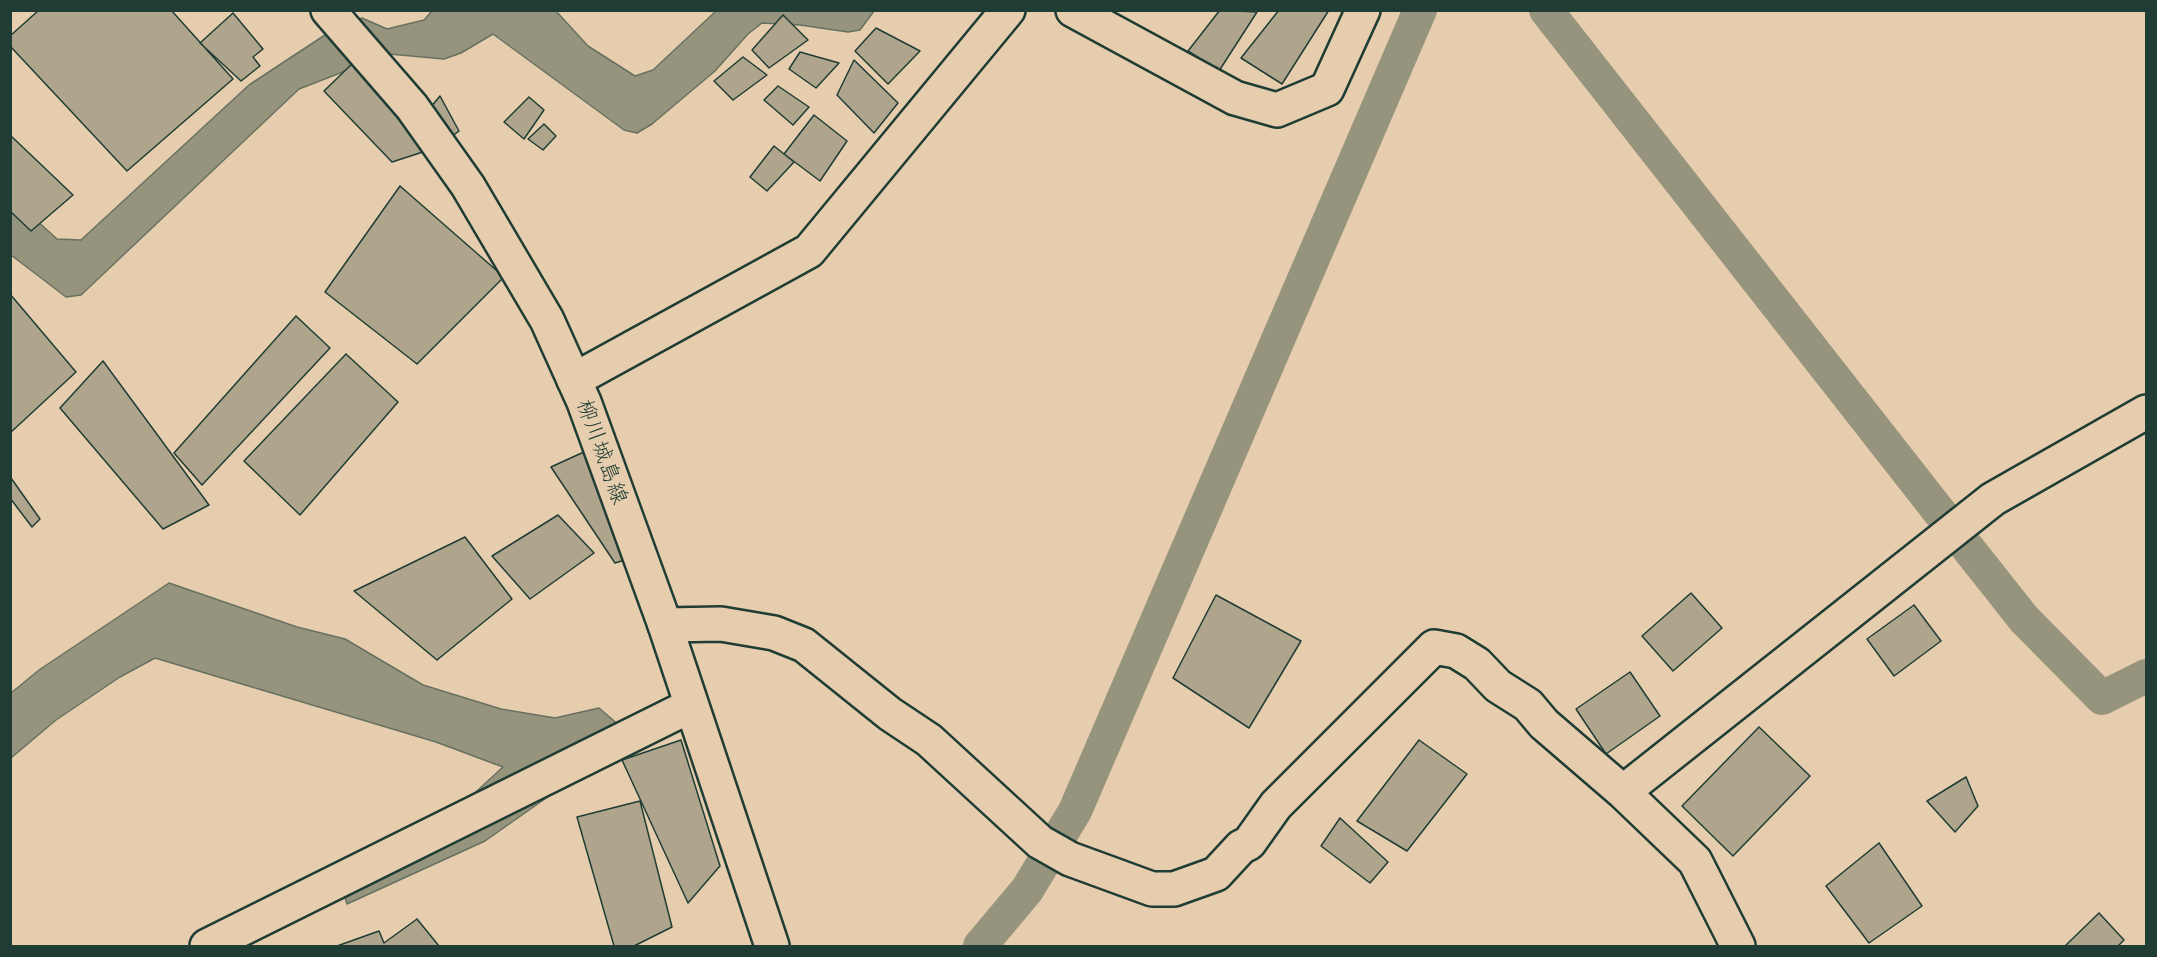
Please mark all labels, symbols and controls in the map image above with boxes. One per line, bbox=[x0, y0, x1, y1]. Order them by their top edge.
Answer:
street label: 柳川城島線 bbox=[570, 396, 632, 508]

